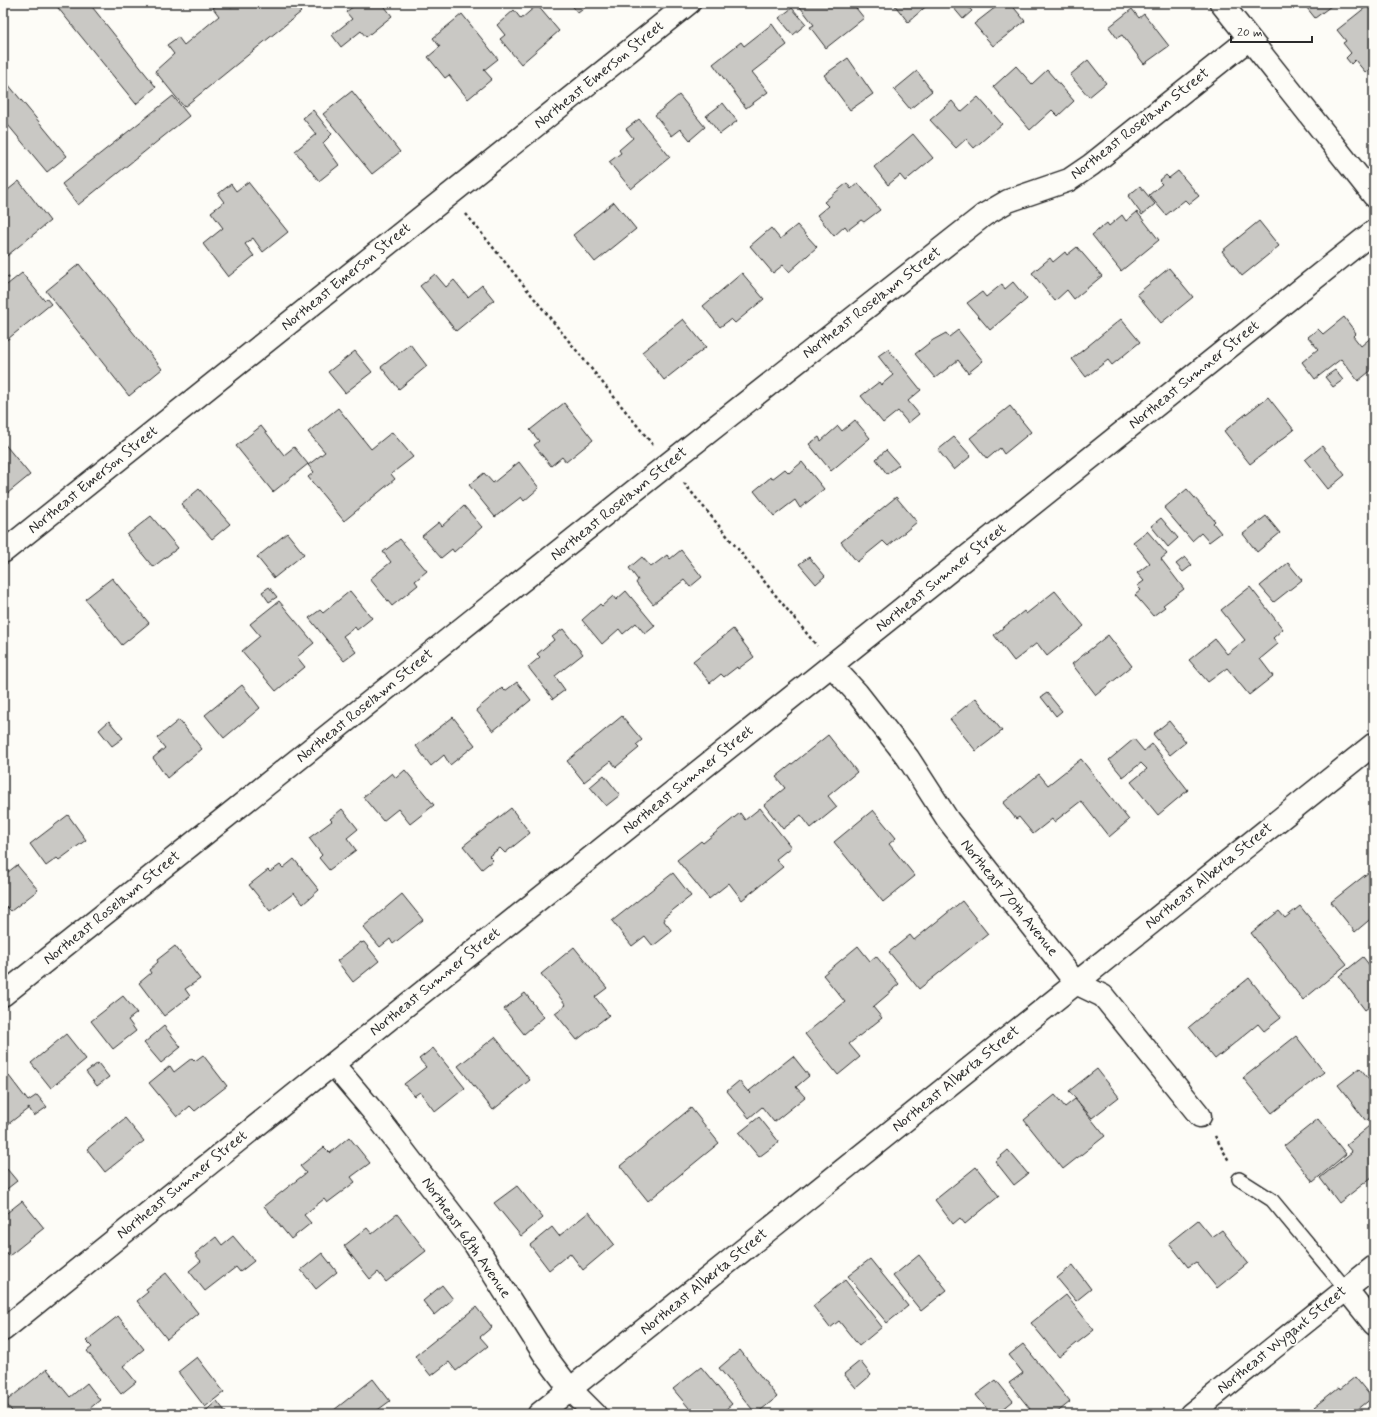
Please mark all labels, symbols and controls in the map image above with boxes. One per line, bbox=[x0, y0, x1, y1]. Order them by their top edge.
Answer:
street label: Northeast Emerson Street bbox=[530, 16, 668, 134]
scale bar bbox=[1231, 18, 1312, 44]
text: 20 m bbox=[1237, 25, 1263, 41]
street label: Northeast Roselawn Street bbox=[1066, 63, 1214, 185]
street label: Northeast Emerson Street bbox=[277, 218, 415, 336]
street label: Northeast Roselawn Street bbox=[798, 242, 946, 364]
street label: Northeast Sumner Street bbox=[1124, 316, 1264, 434]
street label: Northeast Emerson Street bbox=[24, 421, 162, 539]
street label: Northeast Roselawn Street bbox=[546, 442, 692, 566]
street label: Northeast Sumner Street bbox=[871, 519, 1011, 637]
street label: Northeast Roselawn Street bbox=[292, 644, 438, 768]
street label: Northeast Sumner Street bbox=[618, 721, 758, 839]
street label: Northeast Alberta Street bbox=[1141, 818, 1277, 934]
street label: Northeast 70th Avenue bbox=[956, 835, 1062, 961]
street label: Northeast Roselawn Street bbox=[39, 846, 185, 970]
street label: Northeast Sumner Street bbox=[365, 923, 505, 1041]
street label: Northeast Alberta Street bbox=[888, 1021, 1024, 1137]
street label: Northeast Sumner Street bbox=[112, 1126, 252, 1244]
street label: Northeast 68th Avenue bbox=[417, 1173, 515, 1303]
street label: Northeast Alberta Street bbox=[636, 1224, 772, 1340]
street label: Northeast Wygant Street bbox=[1213, 1281, 1352, 1399]

